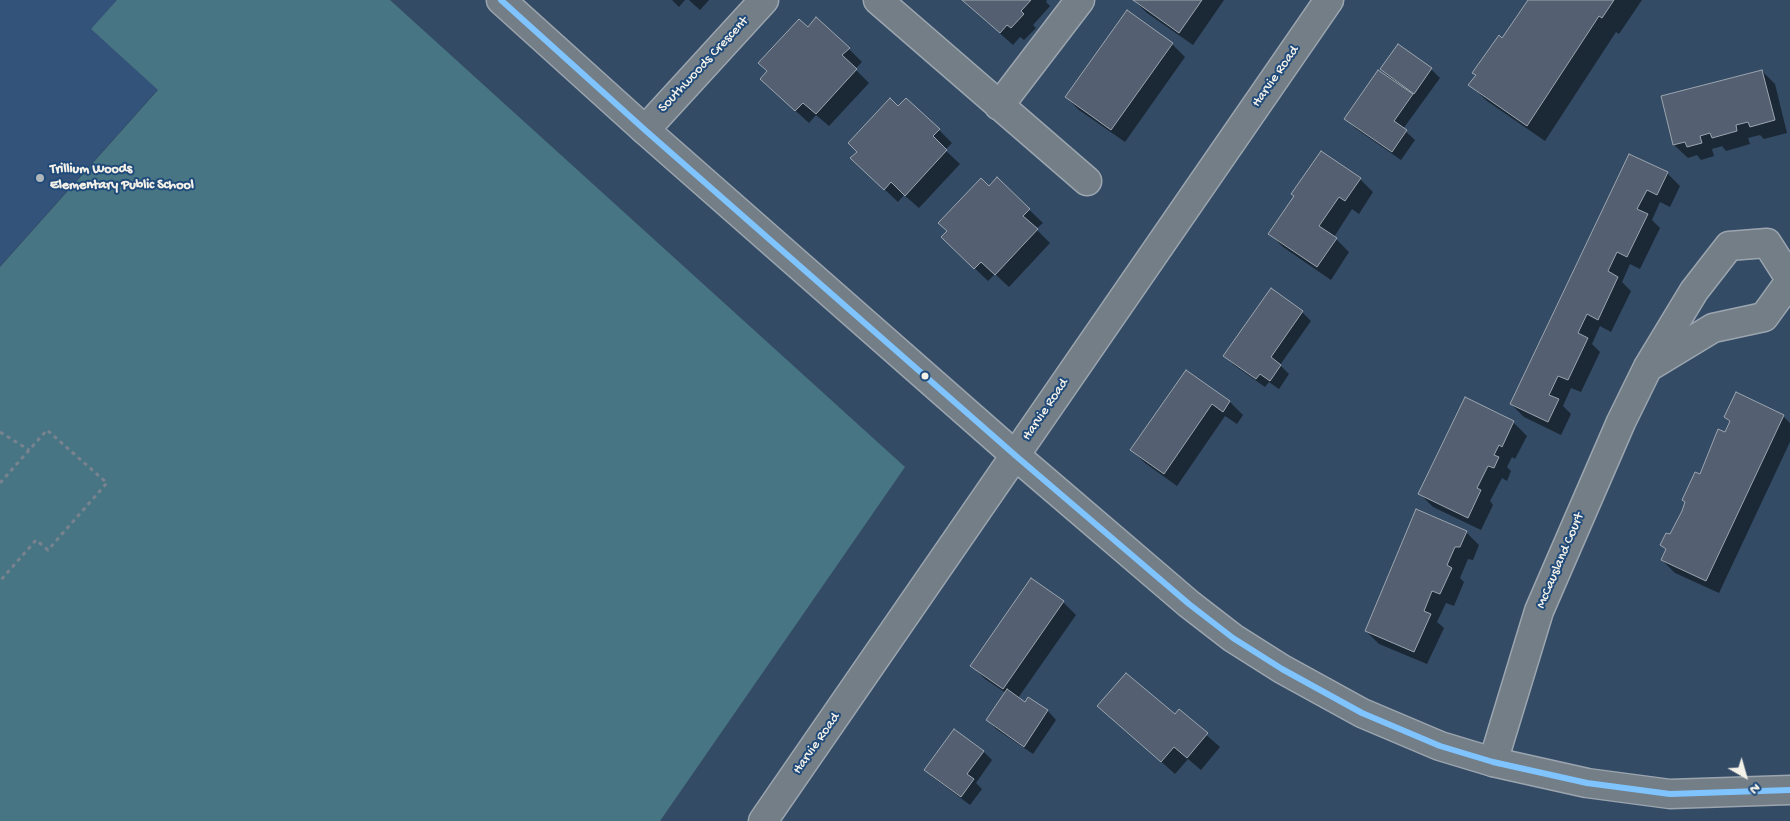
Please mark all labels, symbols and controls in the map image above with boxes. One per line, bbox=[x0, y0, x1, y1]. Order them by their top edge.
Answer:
street label: Southwoods Crescent bbox=[655, 14, 753, 116]
street label: Harvie Road bbox=[1249, 43, 1303, 111]
place label: Trillium Woods Elementary Public School bbox=[50, 162, 194, 194]
marker: Trillium Woods Elementary Public School bbox=[34, 172, 46, 184]
unlabelled marker bbox=[920, 371, 930, 381]
street label: Harvie Road bbox=[1019, 376, 1073, 444]
street label: McCausland Court bbox=[1533, 510, 1589, 612]
street label: Harvie Road bbox=[790, 710, 844, 778]
north arrow bbox=[1720, 751, 1770, 801]
text: N bbox=[1746, 779, 1763, 798]

